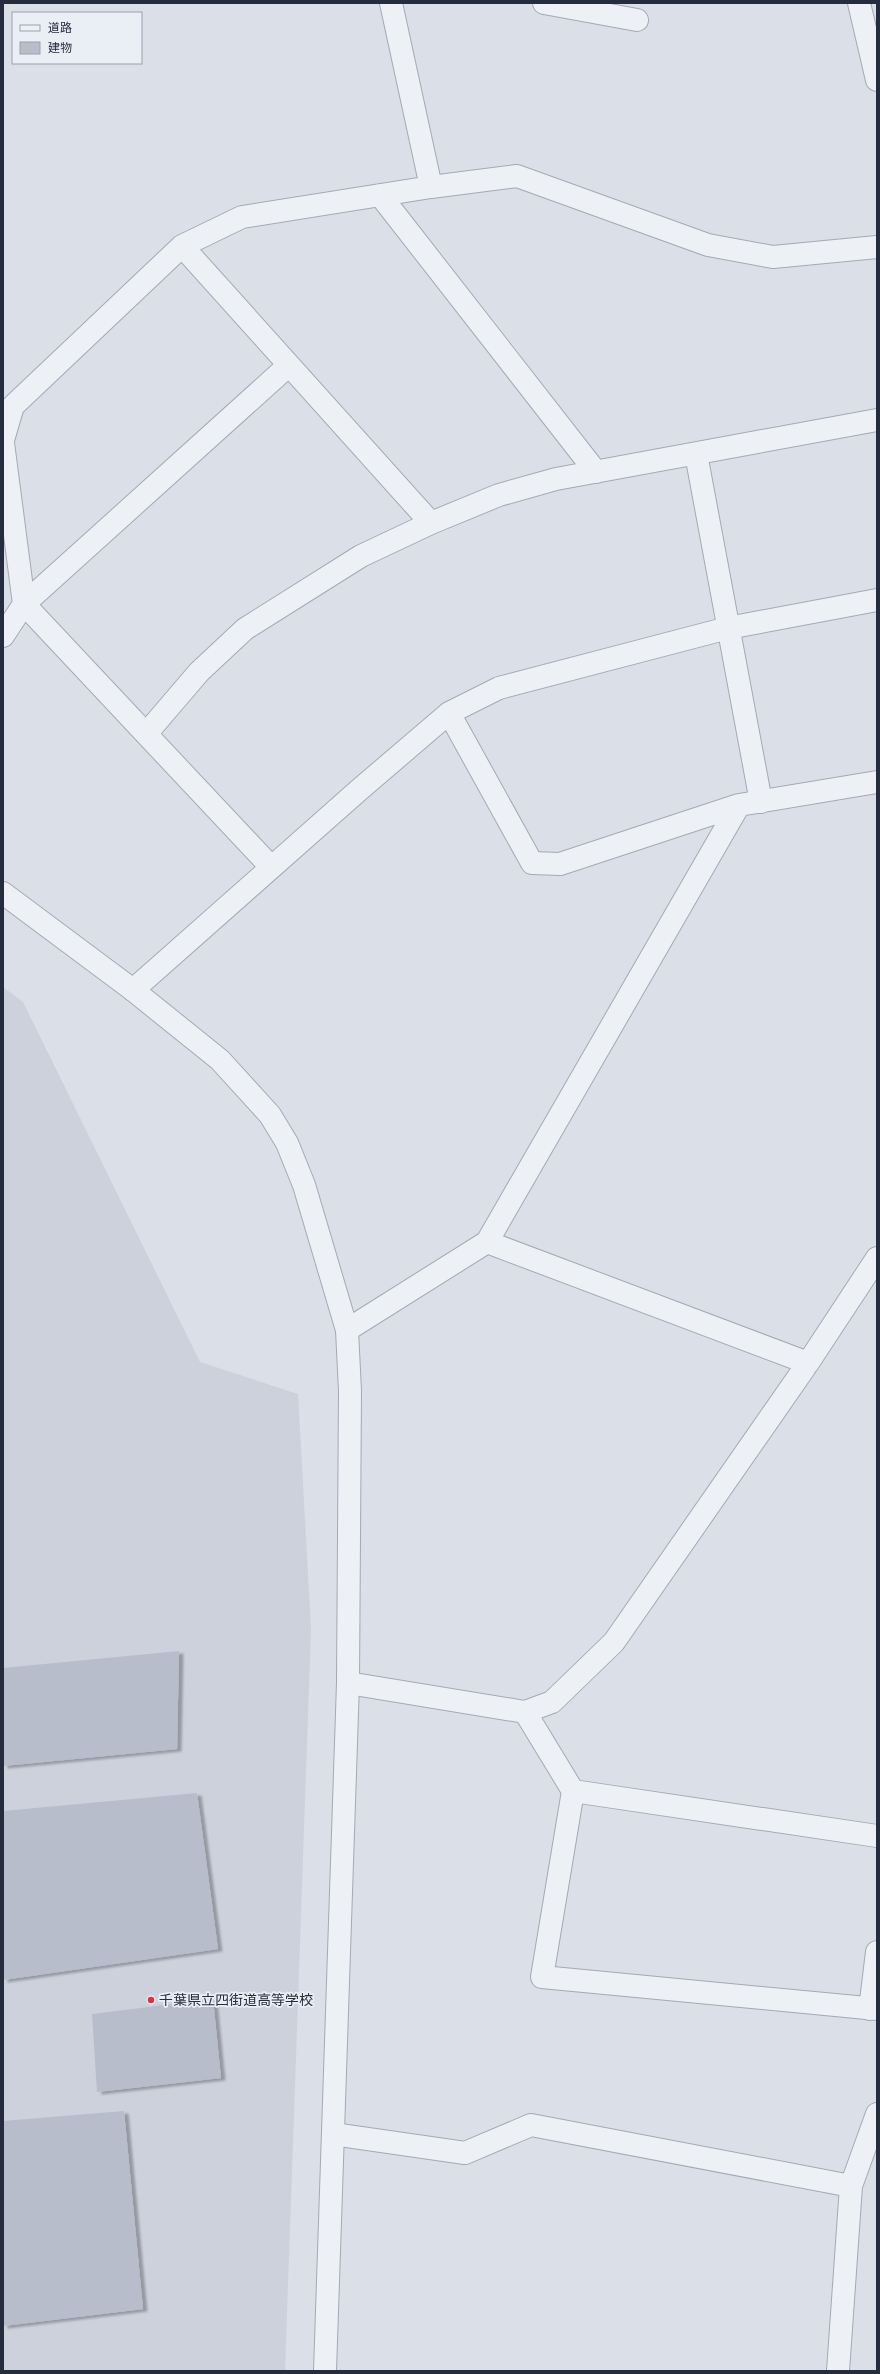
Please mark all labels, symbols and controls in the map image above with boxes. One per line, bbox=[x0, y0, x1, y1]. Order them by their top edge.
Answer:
legend bbox=[12, 12, 142, 64]
text: 道路 bbox=[48, 21, 72, 35]
text: 建物 bbox=[48, 41, 72, 55]
place label: 千葉県立四街道高等学校 bbox=[159, 1992, 313, 2009]
marker: 千葉県立四街道高等学校 bbox=[146, 1995, 156, 2005]

